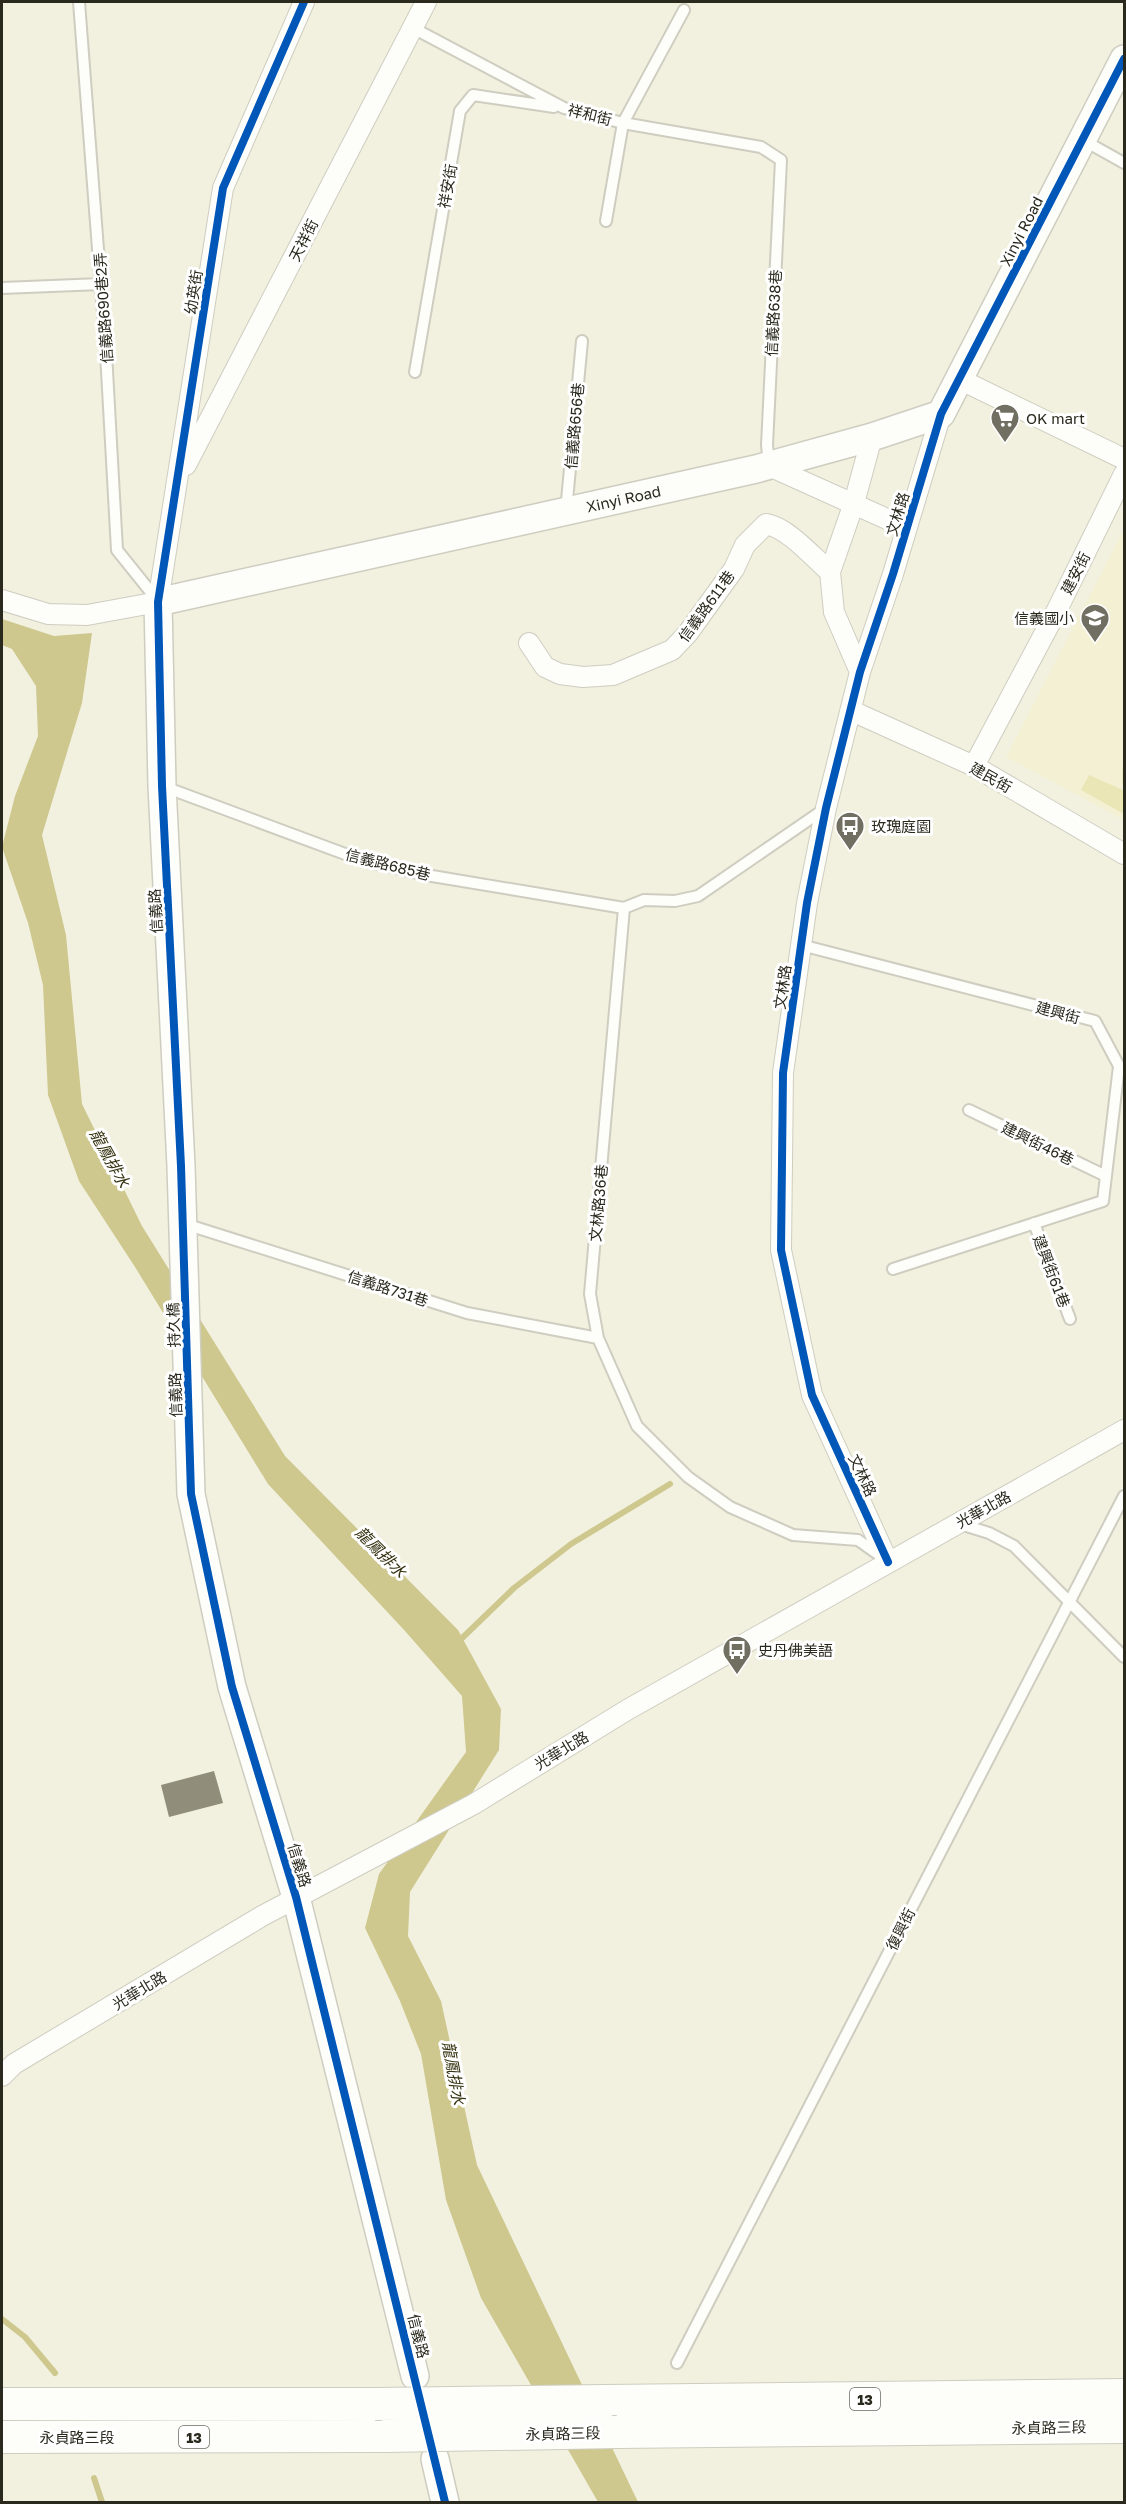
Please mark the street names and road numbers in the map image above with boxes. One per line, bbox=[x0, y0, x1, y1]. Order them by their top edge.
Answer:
street label: 祥和街 bbox=[566, 100, 614, 128]
street label: 祥安街 bbox=[434, 162, 460, 210]
street label: Xinyi Road bbox=[996, 193, 1046, 269]
street label: 天祥街 bbox=[285, 216, 321, 264]
street label: 信義路690巷2弄 bbox=[90, 252, 116, 364]
street label: 幼英街 bbox=[181, 268, 205, 316]
street label: 信義路638巷 bbox=[762, 269, 784, 357]
street label: 信義路656巷 bbox=[561, 382, 587, 470]
street label: Xinyi Road bbox=[585, 481, 663, 515]
street label: 文林路 bbox=[882, 490, 912, 538]
street label: 建安街 bbox=[1057, 549, 1093, 597]
street label: 信義路611巷 bbox=[674, 567, 738, 645]
street label: 建民街 bbox=[967, 758, 1015, 796]
street label: 信義路685巷 bbox=[344, 845, 432, 883]
street label: 信義路 bbox=[145, 888, 165, 934]
street label: 文林路 bbox=[770, 963, 794, 1011]
street label: 建興街 bbox=[1034, 997, 1082, 1027]
street label: 建興街46巷 bbox=[999, 1118, 1077, 1168]
street label: 文林路36巷 bbox=[586, 1163, 610, 1243]
street label: 建興街61巷 bbox=[1030, 1232, 1074, 1310]
street label: 信義路731巷 bbox=[345, 1266, 431, 1310]
street label: 持久橋 bbox=[163, 1302, 183, 1348]
street label: 信義路 bbox=[165, 1372, 185, 1418]
street label: 文林路 bbox=[845, 1451, 881, 1499]
street label: 光華北路 bbox=[952, 1487, 1014, 1531]
street label: 光華北路 bbox=[531, 1727, 591, 1773]
street label: 信義路 bbox=[285, 1841, 315, 1889]
street label: 復興街 bbox=[882, 1905, 918, 1953]
street label: 光華北路 bbox=[109, 1967, 169, 2013]
street label: 信義路 bbox=[405, 2312, 433, 2360]
road number: 13 bbox=[850, 2388, 880, 2410]
street label: 永貞路三段 bbox=[1011, 2417, 1087, 2437]
street label: 永貞路三段 bbox=[525, 2423, 601, 2443]
road number: 13 bbox=[179, 2426, 209, 2448]
street label: 永貞路三段 bbox=[39, 2428, 115, 2446]

